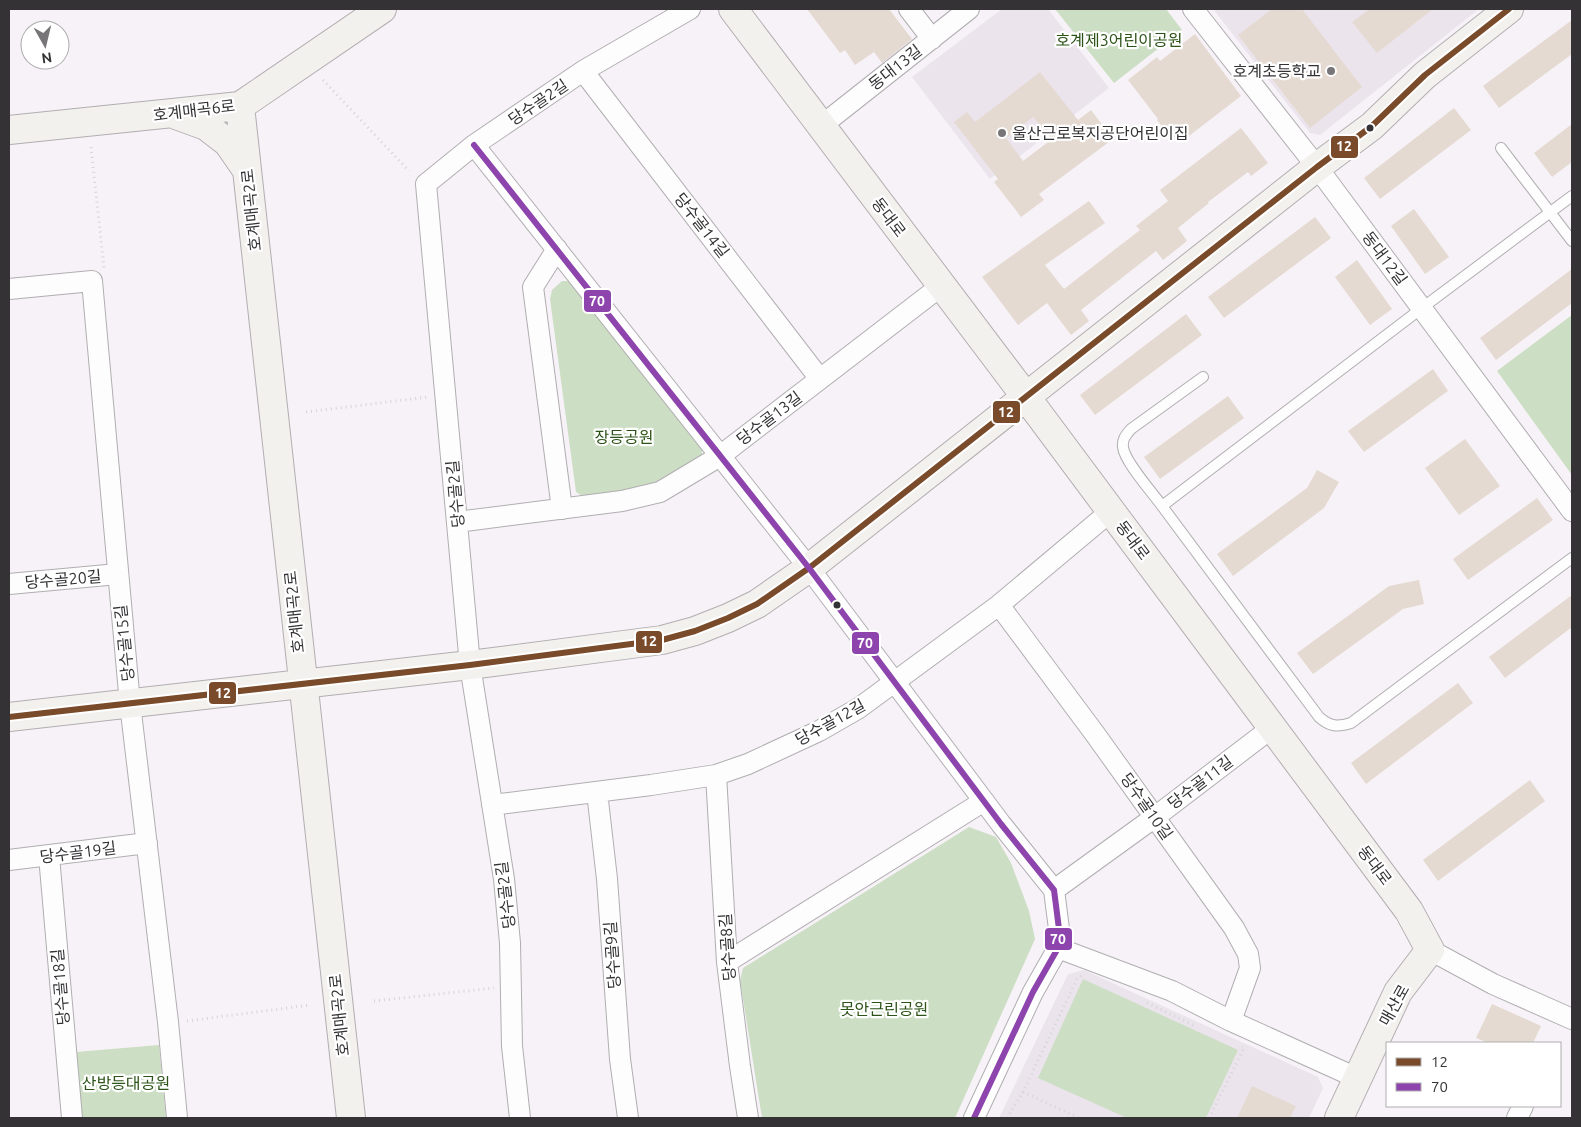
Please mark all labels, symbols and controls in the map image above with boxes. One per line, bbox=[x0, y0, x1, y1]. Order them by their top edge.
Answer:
north arrow bbox=[20, 20, 70, 70]
park label: 호계제3어린이공원 bbox=[1056, 31, 1182, 49]
street label: 동대13길 bbox=[865, 41, 925, 93]
text: N bbox=[41, 49, 53, 67]
place label: 호계초등학교 bbox=[1233, 62, 1321, 80]
marker: 호계초등학교 bbox=[1325, 65, 1337, 77]
street label: 당수골2길 bbox=[505, 76, 571, 128]
street label: 호계매곡6로 bbox=[152, 96, 236, 124]
unlabelled marker bbox=[1365, 123, 1375, 133]
place label: 울산근로복지공단어린이집 bbox=[1012, 124, 1189, 142]
marker: 울산근로복지공단어린이집 bbox=[996, 127, 1008, 139]
line badge: 12 bbox=[1330, 135, 1359, 159]
text: 12 bbox=[1336, 138, 1352, 154]
street label: 호계매곡2로 bbox=[238, 168, 264, 252]
street label: 당수골14길 bbox=[671, 189, 733, 261]
street label: 동대로 bbox=[869, 194, 910, 240]
street label: 동대12길 bbox=[1359, 228, 1411, 288]
line badge: 70 bbox=[583, 289, 612, 313]
text: 70 bbox=[589, 293, 605, 309]
street label: 당수골13길 bbox=[733, 388, 805, 448]
line badge: 12 bbox=[992, 400, 1021, 424]
text: 12 bbox=[998, 404, 1014, 420]
park label: 장등공원 bbox=[595, 428, 653, 446]
street label: 당수골2길 bbox=[443, 459, 467, 529]
street label: 동대로 bbox=[1113, 517, 1154, 563]
street label: 당수골20길 bbox=[24, 567, 102, 591]
street label: 호계매곡2로 bbox=[281, 570, 307, 654]
unlabelled marker bbox=[832, 600, 842, 610]
street label: 당수골15길 bbox=[111, 604, 137, 682]
line badge: 12 bbox=[635, 630, 663, 654]
line badge: 70 bbox=[851, 631, 880, 655]
text: 12 bbox=[641, 633, 657, 649]
text: 70 bbox=[857, 635, 873, 651]
line badge: 12 bbox=[208, 681, 237, 705]
text: 12 bbox=[215, 685, 231, 701]
street label: 당수골12길 bbox=[792, 695, 868, 749]
street label: 당수골11길 bbox=[1164, 752, 1236, 812]
street label: 당수골10길 bbox=[1118, 769, 1176, 843]
street label: 당수골19길 bbox=[39, 838, 117, 866]
street label: 동대로 bbox=[1355, 842, 1396, 888]
street label: 당수골2길 bbox=[492, 860, 518, 930]
street label: 당수골8길 bbox=[716, 913, 738, 981]
street label: 당수골9길 bbox=[601, 921, 623, 989]
line badge: 70 bbox=[1044, 927, 1073, 951]
text: 70 bbox=[1050, 931, 1066, 947]
street label: 당수골18길 bbox=[48, 948, 72, 1026]
street label: 호계매곡2로 bbox=[326, 973, 352, 1057]
street label: 매산로 bbox=[1375, 981, 1413, 1029]
park label: 못안근린공원 bbox=[840, 1000, 928, 1018]
legend bbox=[1386, 1042, 1561, 1107]
text: 12 bbox=[1431, 1053, 1448, 1070]
park label: 산방등대공원 bbox=[82, 1074, 170, 1092]
text: 70 bbox=[1431, 1078, 1448, 1095]

